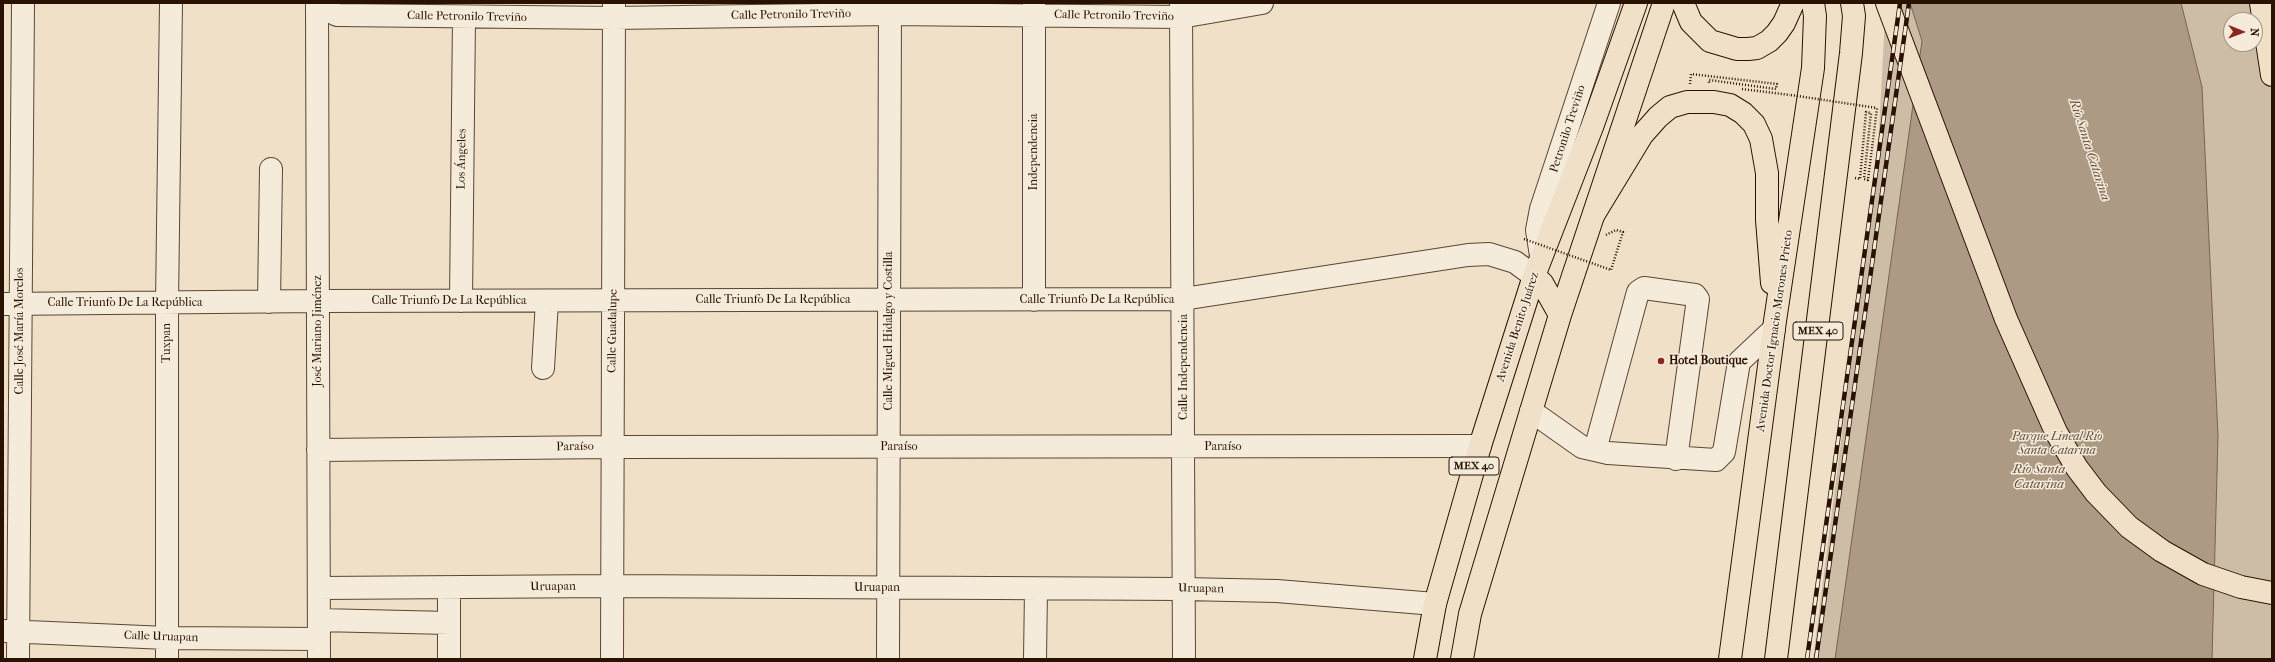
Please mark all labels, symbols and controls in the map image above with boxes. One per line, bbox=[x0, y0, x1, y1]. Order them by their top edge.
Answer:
street label: Calle Petronilo Treviño bbox=[731, 7, 851, 23]
street label: Calle Petronilo Treviño bbox=[1054, 8, 1174, 24]
street label: Calle Petronilo Treviño bbox=[407, 9, 527, 25]
north arrow bbox=[2223, 12, 2263, 52]
text: N bbox=[2248, 28, 2261, 36]
street label: Petronilo Treviño bbox=[1547, 83, 1589, 175]
water label: Río Santa Catarina bbox=[2065, 97, 2113, 203]
street label: Independencia bbox=[1027, 113, 1041, 191]
street label: Los Ángeles bbox=[454, 128, 470, 190]
street label: Avenida Doctor Ignacio Morones Prieto bbox=[1754, 229, 1796, 433]
street label: Calle Miguel Hidalgo y Costilla bbox=[882, 251, 896, 411]
street label: Calle José María Morelos bbox=[13, 268, 27, 394]
street label: Avenida Benito Juárez bbox=[1493, 270, 1543, 384]
street label: José Mariano Jiménez bbox=[311, 275, 325, 387]
street label: Calle Guadalupe bbox=[605, 289, 621, 373]
street label: Calle Triunfo De La República bbox=[695, 293, 851, 307]
street label: Calle Triunfo De La República bbox=[1019, 293, 1175, 307]
street label: Calle Triunfo De La República bbox=[371, 294, 527, 308]
street label: Calle Triunfo De La República bbox=[47, 296, 203, 310]
street label: Calle Independencia bbox=[1177, 314, 1191, 420]
road number: MEX 40 bbox=[1793, 322, 1843, 340]
street label: Tuxpan bbox=[160, 323, 174, 363]
place label: Hotel Boutique bbox=[1669, 354, 1748, 368]
marker: Hotel Boutique bbox=[1656, 356, 1666, 366]
park label: Parque Lineal Río Santa Catarina bbox=[2012, 430, 2102, 458]
street label: Paraíso bbox=[556, 439, 594, 455]
street label: Paraíso bbox=[880, 440, 918, 454]
street label: Paraíso bbox=[1204, 440, 1242, 454]
road number: MEX 40 bbox=[1449, 457, 1499, 475]
water label: Río Santa Catarina bbox=[2013, 462, 2065, 493]
street label: Uruapan bbox=[530, 579, 576, 595]
street label: Uruapan bbox=[854, 581, 900, 595]
street label: Uruapan bbox=[1178, 581, 1224, 597]
street label: Calle Uruapan bbox=[124, 629, 198, 645]

